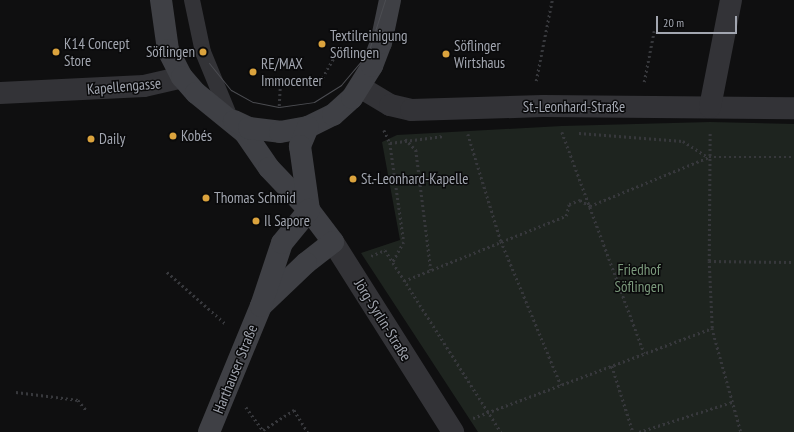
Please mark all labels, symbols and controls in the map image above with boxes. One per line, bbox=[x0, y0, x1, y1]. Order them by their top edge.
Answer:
scale bar bbox=[658, 8, 739, 34]
text: 20 m bbox=[663, 15, 684, 30]
place label: Textilreinigung Söflingen bbox=[330, 26, 408, 61]
place label: K14 Concept Store bbox=[64, 34, 130, 69]
place label: Söflinger Wirtshaus bbox=[454, 36, 505, 71]
marker: Textilreinigung Söflingen bbox=[317, 39, 327, 49]
place label: Söflingen bbox=[146, 43, 195, 61]
marker: K14 Concept Store bbox=[51, 47, 61, 57]
marker: Söflingen bbox=[198, 47, 208, 57]
marker: Söflinger Wirtshaus bbox=[441, 49, 451, 59]
place label: RE/MAX Immocenter bbox=[261, 54, 323, 89]
marker: RE/MAX Immocenter bbox=[248, 67, 258, 77]
street label: Kapellengasse bbox=[86, 74, 162, 98]
street label: St.-Leonhard-Straße bbox=[523, 98, 625, 116]
place label: Kobés bbox=[181, 127, 212, 145]
place label: Daily bbox=[99, 130, 125, 148]
marker: Kobés bbox=[168, 131, 178, 141]
marker: Daily bbox=[86, 134, 96, 144]
place label: St.-Leonhard-Kapelle bbox=[361, 170, 468, 188]
marker: St.-Leonhard-Kapelle bbox=[348, 174, 358, 184]
place label: Thomas Schmid bbox=[214, 189, 296, 207]
marker: Thomas Schmid bbox=[201, 193, 211, 203]
place label: Il Sapore bbox=[264, 212, 310, 230]
marker: Il Sapore bbox=[251, 216, 261, 226]
park label: Friedhof Söflingen bbox=[614, 260, 664, 295]
street label: Jörg-Syrlin-Straße bbox=[351, 276, 415, 364]
street label: Harthauser Straße bbox=[209, 322, 261, 416]

